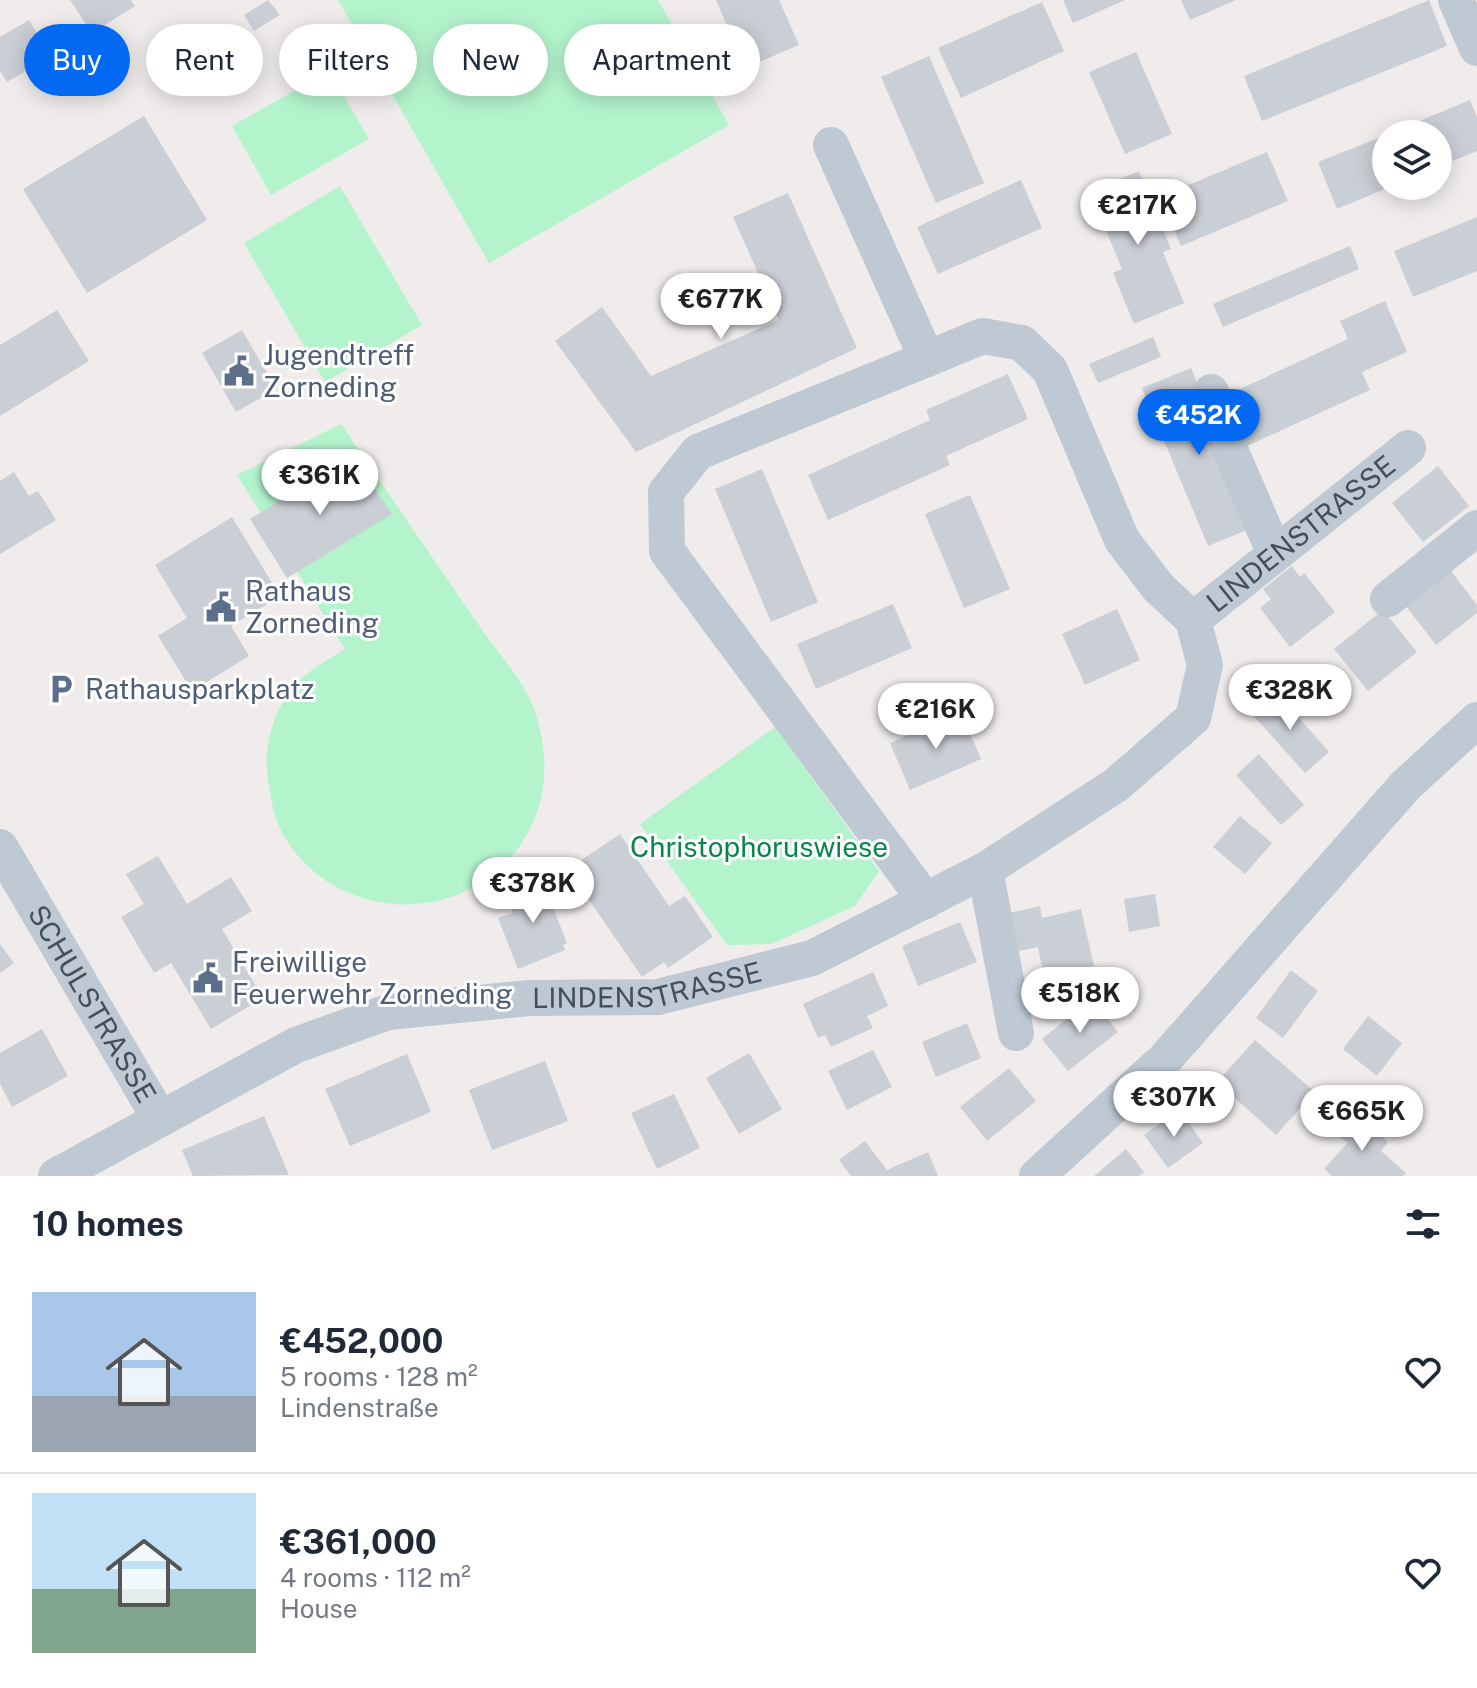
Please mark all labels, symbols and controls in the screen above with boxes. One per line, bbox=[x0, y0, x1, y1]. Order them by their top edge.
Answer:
chip: Buy bbox=[24, 24, 130, 96]
chip: Rent bbox=[146, 24, 263, 96]
chip: Filters bbox=[279, 24, 417, 96]
chip: New bbox=[433, 24, 548, 96]
chip: Apartment bbox=[564, 24, 760, 96]
map controls bbox=[1372, 120, 1452, 200]
button: layers bbox=[1372, 120, 1452, 200]
pin: €217K bbox=[1082, 179, 1194, 247]
text: €217K bbox=[1098, 189, 1178, 220]
pin: €677K bbox=[665, 273, 777, 341]
text: €677K bbox=[678, 283, 764, 314]
place label: Jugendtreff Zorneding bbox=[263, 338, 414, 403]
public building icon: Jugendtreff Zorneding bbox=[222, 354, 256, 388]
pin: €452K bbox=[1143, 389, 1255, 457]
text: €452K bbox=[1156, 399, 1242, 430]
street label: LINDENSTRASSE bbox=[1200, 448, 1401, 619]
pin: €361K bbox=[264, 449, 376, 517]
text: €361K bbox=[279, 459, 361, 490]
place label: Rathaus Zorneding bbox=[245, 574, 379, 639]
public building icon: Rathaus Zorneding bbox=[204, 590, 238, 624]
pin: €328K bbox=[1234, 664, 1346, 732]
parking icon: Rathausparkplatz bbox=[44, 672, 78, 706]
place label: Rathausparkplatz bbox=[85, 672, 314, 705]
text: €328K bbox=[1247, 674, 1333, 705]
pin: €216K bbox=[880, 683, 992, 751]
text: €216K bbox=[896, 693, 976, 724]
park label: Christophoruswiese bbox=[630, 830, 888, 863]
pin: €378K bbox=[477, 857, 589, 925]
text: €378K bbox=[490, 867, 576, 898]
street label: SCHULSTRASSE bbox=[22, 899, 164, 1108]
place label: Freiwillige Feuerwehr Zorneding bbox=[232, 945, 513, 1010]
street label: LINDENSTRASSE bbox=[532, 954, 765, 1014]
public building icon: Freiwillige Feuerwehr Zorneding bbox=[191, 961, 225, 995]
pin: €518K bbox=[1024, 967, 1136, 1035]
text: €518K bbox=[1039, 977, 1121, 1008]
pin: €307K bbox=[1118, 1071, 1230, 1139]
text: €307K bbox=[1131, 1081, 1217, 1112]
pin: €665K bbox=[1306, 1085, 1418, 1153]
text: €665K bbox=[1318, 1095, 1406, 1126]
icon: filters bbox=[1401, 1202, 1445, 1246]
text: 10 homes bbox=[32, 1204, 184, 1244]
text: €452,000 bbox=[280, 1321, 444, 1361]
icon: home bbox=[96, 1324, 192, 1420]
icon: heart bbox=[1401, 1350, 1445, 1394]
text: 5 rooms · 128 m² bbox=[280, 1361, 477, 1392]
text: Lindenstraße bbox=[280, 1392, 439, 1423]
text: €361,000 bbox=[280, 1522, 437, 1562]
icon: home bbox=[96, 1525, 192, 1621]
icon: heart bbox=[1401, 1551, 1445, 1595]
text: 4 rooms · 112 m² bbox=[280, 1562, 471, 1593]
text: House bbox=[280, 1593, 357, 1624]

